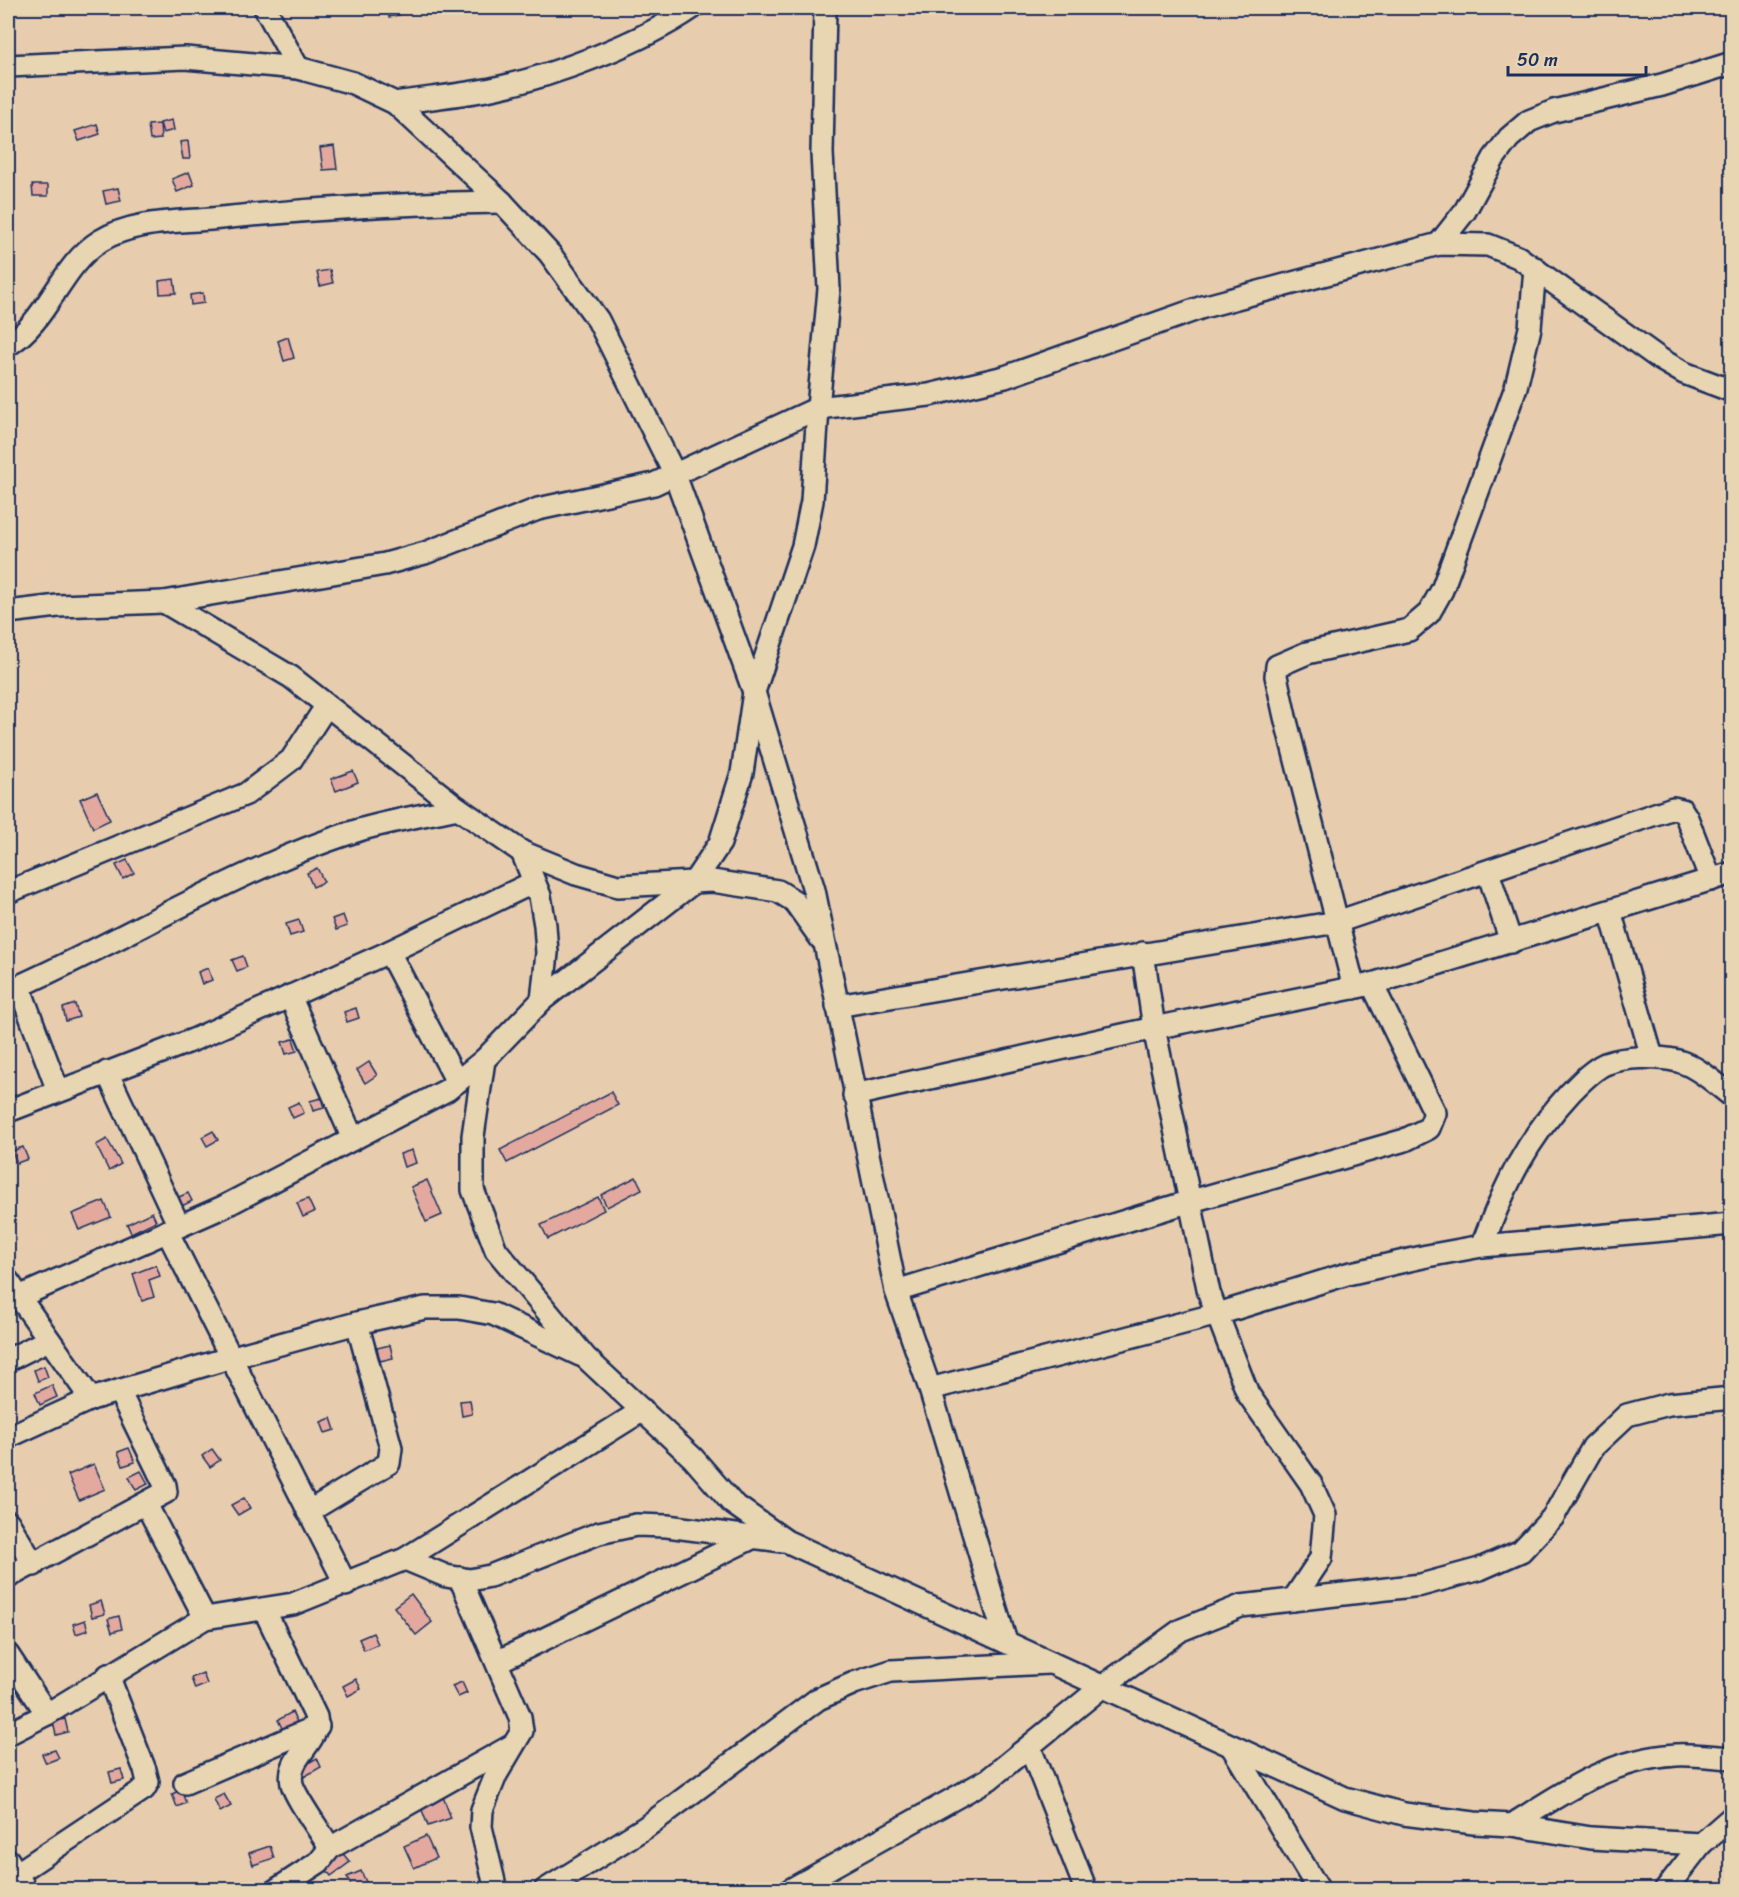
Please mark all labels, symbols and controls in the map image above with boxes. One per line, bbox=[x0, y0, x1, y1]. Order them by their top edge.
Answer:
scale bar bbox=[1508, 39, 1646, 77]
text: 50 m bbox=[1517, 44, 1558, 76]

